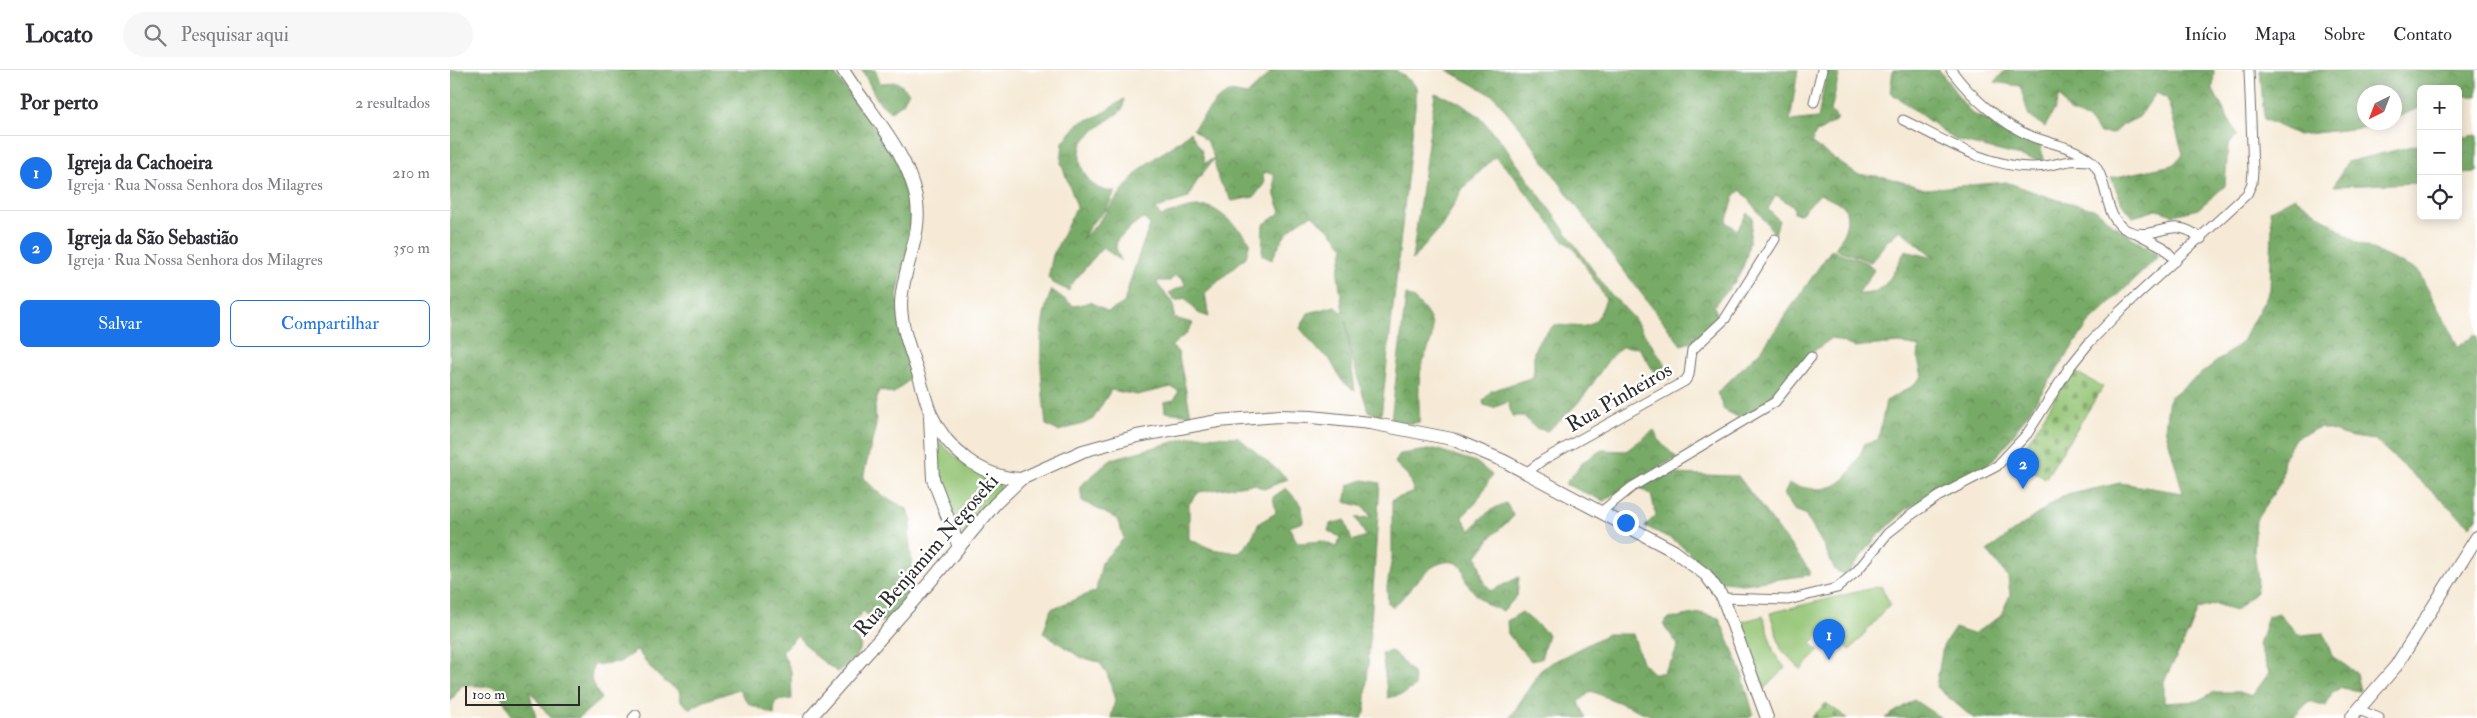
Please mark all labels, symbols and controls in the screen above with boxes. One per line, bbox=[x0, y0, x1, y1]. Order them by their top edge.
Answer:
search box bbox=[123, 12, 473, 57]
text: Locato bbox=[25, 19, 93, 50]
icon: search bbox=[141, 21, 169, 49]
text: Pesquisar aqui bbox=[181, 23, 289, 47]
text: Início bbox=[2185, 23, 2226, 46]
text: Mapa bbox=[2254, 23, 2296, 46]
text: Sobre bbox=[2324, 23, 2365, 46]
text: Contato bbox=[2393, 23, 2452, 46]
north arrow bbox=[2357, 85, 2402, 130]
map controls bbox=[2417, 85, 2462, 220]
button: + bbox=[2417, 85, 2462, 130]
text: Por perto bbox=[20, 89, 98, 116]
text: 2 resultados bbox=[355, 93, 430, 113]
button: − bbox=[2417, 130, 2462, 175]
text: Igreja da Cachoeira bbox=[67, 151, 213, 175]
text: 1 bbox=[33, 163, 39, 183]
text: 210 m bbox=[392, 163, 430, 183]
text: Igreja · Rua Nossa Senhora dos Milagres bbox=[67, 175, 323, 195]
button: locate bbox=[2417, 175, 2462, 220]
text: Igreja da São Sebastião bbox=[67, 226, 238, 250]
text: 2 bbox=[32, 238, 40, 258]
text: 350 m bbox=[393, 238, 430, 258]
text: Igreja · Rua Nossa Senhora dos Milagres bbox=[67, 250, 323, 270]
button: Salvar bbox=[20, 300, 220, 347]
button: Compartilhar bbox=[230, 300, 430, 347]
street label: Rua Pinheiros bbox=[1561, 356, 1677, 439]
pin: 2 bbox=[2007, 448, 2039, 489]
street label: Rua Benjamim Negoseki bbox=[848, 468, 1005, 642]
your location bbox=[1613, 510, 1639, 536]
pin: 1 bbox=[1813, 619, 1845, 660]
scale bar bbox=[465, 683, 580, 706]
text: 100 m bbox=[472, 686, 505, 703]

